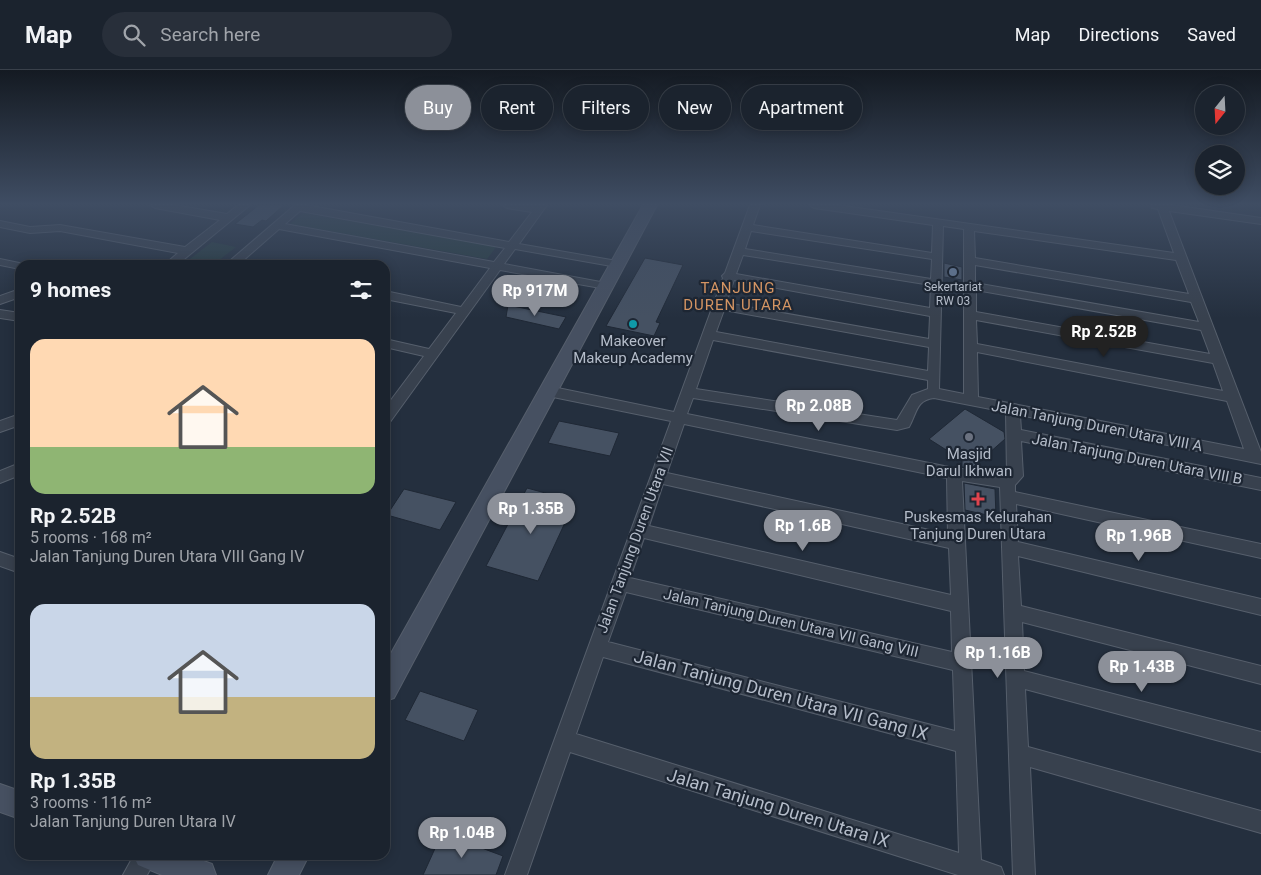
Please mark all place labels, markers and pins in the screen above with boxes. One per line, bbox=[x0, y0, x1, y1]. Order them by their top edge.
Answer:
marker: Sekertariat RW 03 bbox=[947, 266, 959, 278]
pin: Rp 917M bbox=[489, 274, 581, 317]
place label: Sekertariat RW 03 bbox=[924, 280, 982, 308]
pin: Rp 2.52B bbox=[1052, 316, 1156, 358]
marker: Makeover Makeup Academy bbox=[627, 318, 639, 330]
place label: Makeover Makeup Academy bbox=[573, 332, 693, 367]
pin: Rp 2.08B bbox=[767, 390, 871, 432]
marker: Masjid Darul Ikhwan bbox=[963, 431, 975, 443]
place label: Masjid Darul Ikhwan bbox=[926, 445, 1012, 480]
pin: Rp 1.35B bbox=[479, 492, 583, 535]
marker: Puskesmas Kelurahan Tanjung Duren Utara bbox=[971, 492, 985, 506]
place label: Puskesmas Kelurahan Tanjung Duren Utara bbox=[904, 508, 1052, 543]
pin: Rp 1.6B bbox=[757, 510, 849, 552]
pin: Rp 1.96B bbox=[1087, 520, 1191, 562]
pin: Rp 1.16B bbox=[946, 636, 1050, 679]
pin: Rp 1.43B bbox=[1090, 650, 1194, 693]
pin: Rp 1.04B bbox=[410, 816, 514, 859]

